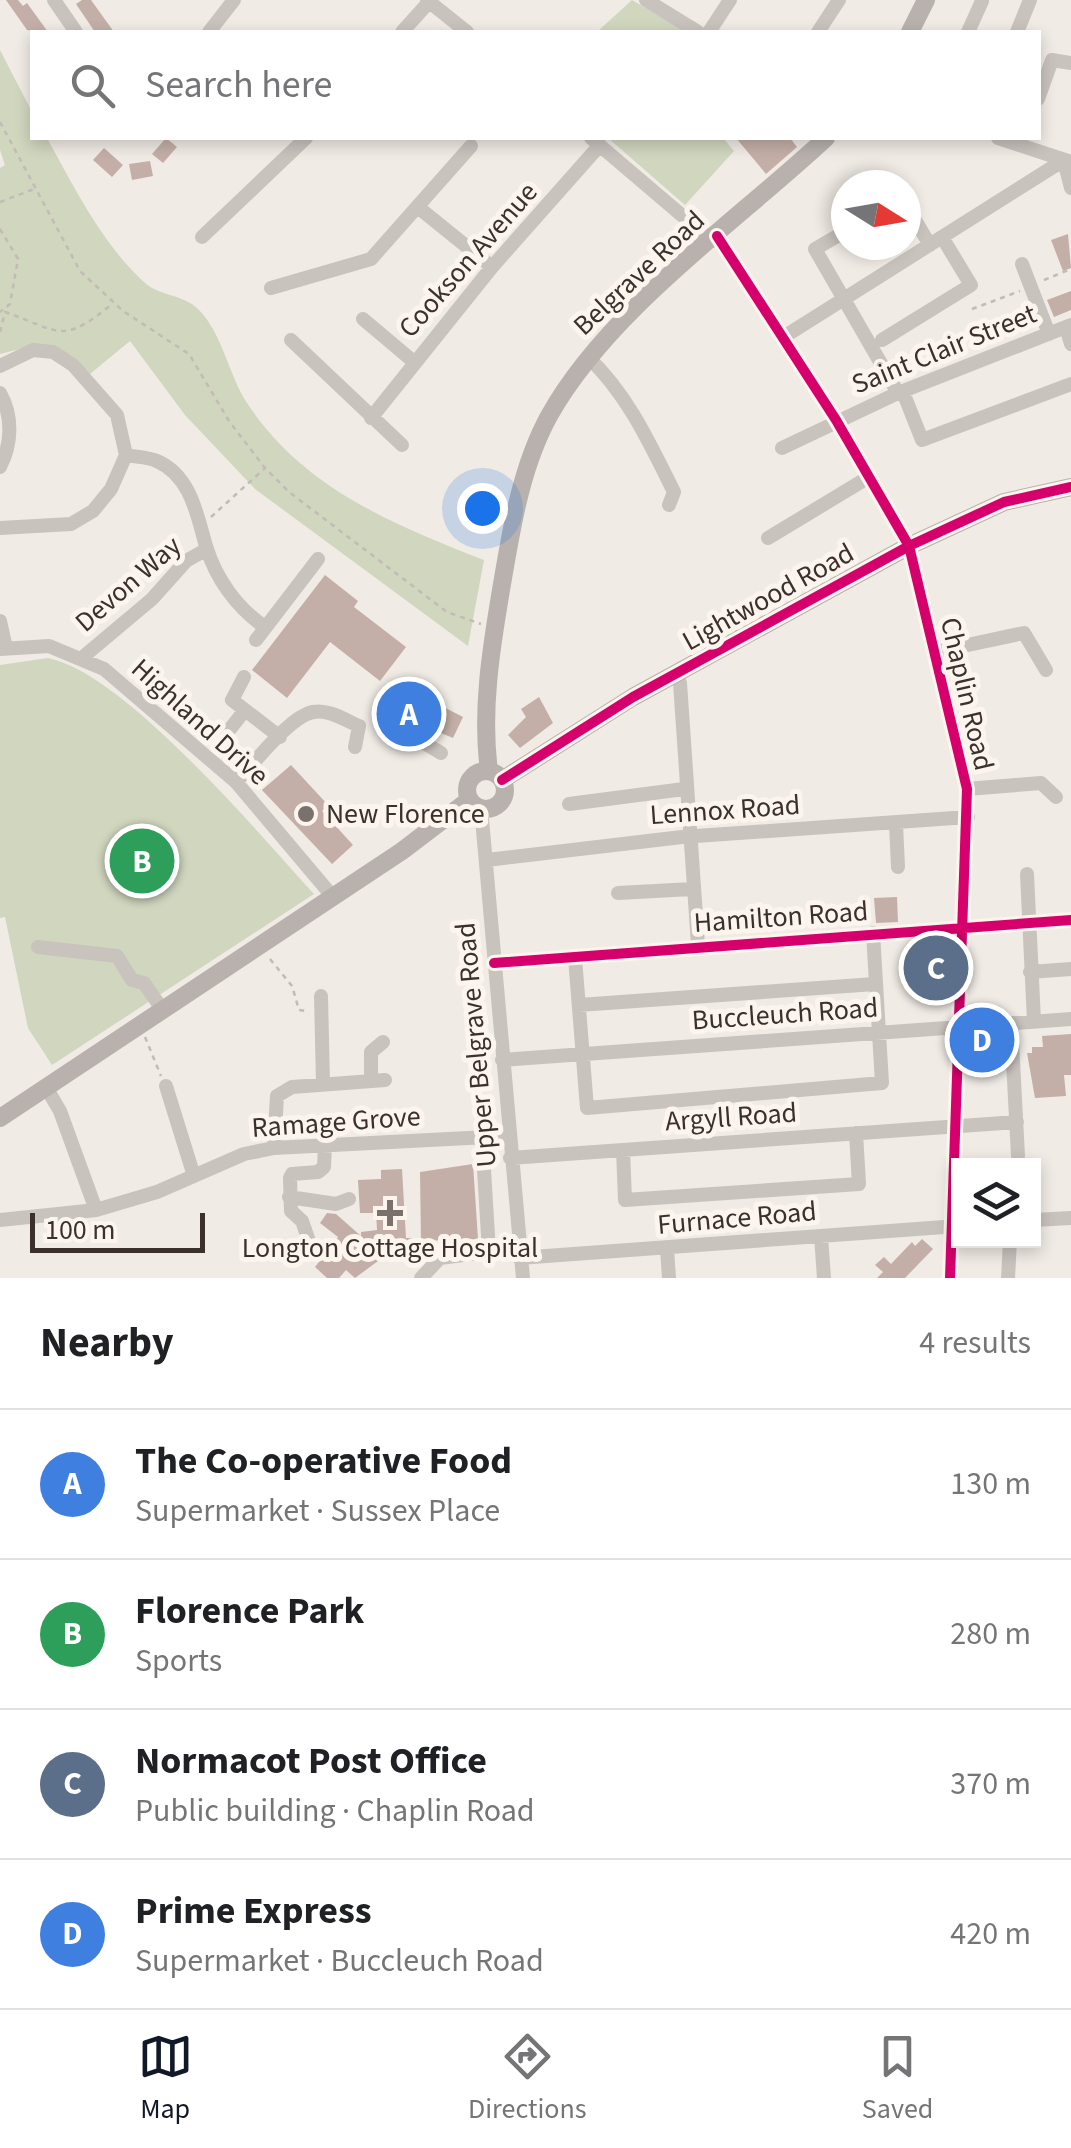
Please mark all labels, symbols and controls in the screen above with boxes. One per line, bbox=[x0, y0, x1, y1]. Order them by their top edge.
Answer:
search box bbox=[30, 30, 1041, 140]
icon: search bbox=[65, 58, 120, 113]
text: Search here bbox=[145, 58, 332, 112]
north arrow bbox=[831, 170, 921, 260]
street label: Cookson Avenue bbox=[389, 174, 547, 346]
street label: Belgrave Road bbox=[564, 201, 714, 345]
street label: Saint Clair Street bbox=[846, 294, 1043, 404]
your location bbox=[457, 483, 508, 534]
street label: Devon Way bbox=[66, 527, 190, 641]
street label: Lightwood Road bbox=[675, 533, 861, 661]
street label: Chaplin Road bbox=[930, 614, 1004, 774]
street label: Highland Drive bbox=[122, 649, 278, 795]
pin: A bbox=[376, 676, 442, 752]
street label: Lennox Road bbox=[648, 785, 802, 835]
place label: New Florence bbox=[326, 794, 485, 834]
marker: New Florence bbox=[295, 803, 317, 825]
pin: B bbox=[110, 824, 174, 898]
street label: Hamilton Road bbox=[692, 891, 870, 943]
street label: Upper Belgrave Road bbox=[445, 921, 507, 1169]
pin: C bbox=[904, 930, 968, 1006]
street label: Buccleuch Road bbox=[691, 988, 879, 1040]
pin: D bbox=[950, 1002, 1014, 1078]
street label: Argyll Road bbox=[664, 1092, 798, 1142]
street label: Ramage Grove bbox=[250, 1096, 422, 1148]
map controls bbox=[951, 1158, 1041, 1248]
button: layers bbox=[951, 1158, 1041, 1248]
street label: Furnace Road bbox=[656, 1191, 818, 1245]
marker: Longton Cottage Hospital bbox=[377, 1200, 403, 1226]
scale bar bbox=[30, 1208, 205, 1252]
text: 100 m bbox=[45, 1210, 116, 1250]
place label: Longton Cottage Hospital bbox=[242, 1228, 538, 1268]
text: Nearby bbox=[40, 1313, 174, 1373]
text: 4 results bbox=[919, 1320, 1031, 1366]
text: The Co-operative Food bbox=[135, 1434, 512, 1488]
text: A bbox=[63, 1461, 82, 1507]
text: 130 m bbox=[950, 1461, 1031, 1507]
text: Supermarket · Sussex Place bbox=[135, 1488, 500, 1534]
text: Florence Park bbox=[135, 1584, 364, 1638]
text: B bbox=[63, 1611, 82, 1657]
text: 280 m bbox=[950, 1611, 1031, 1657]
text: Sports bbox=[135, 1638, 222, 1684]
text: Normacot Post Office bbox=[135, 1734, 487, 1788]
text: C bbox=[63, 1761, 82, 1807]
text: 370 m bbox=[950, 1761, 1031, 1807]
text: Public building · Chaplin Road bbox=[135, 1788, 535, 1834]
text: Prime Express bbox=[135, 1884, 372, 1938]
text: D bbox=[62, 1911, 83, 1957]
text: 420 m bbox=[950, 1911, 1031, 1957]
text: Supermarket · Buccleuch Road bbox=[135, 1938, 544, 1984]
tab: Map bbox=[138, 2029, 193, 2129]
tab: Directions bbox=[468, 2029, 587, 2129]
tab: Saved bbox=[862, 2029, 933, 2129]

